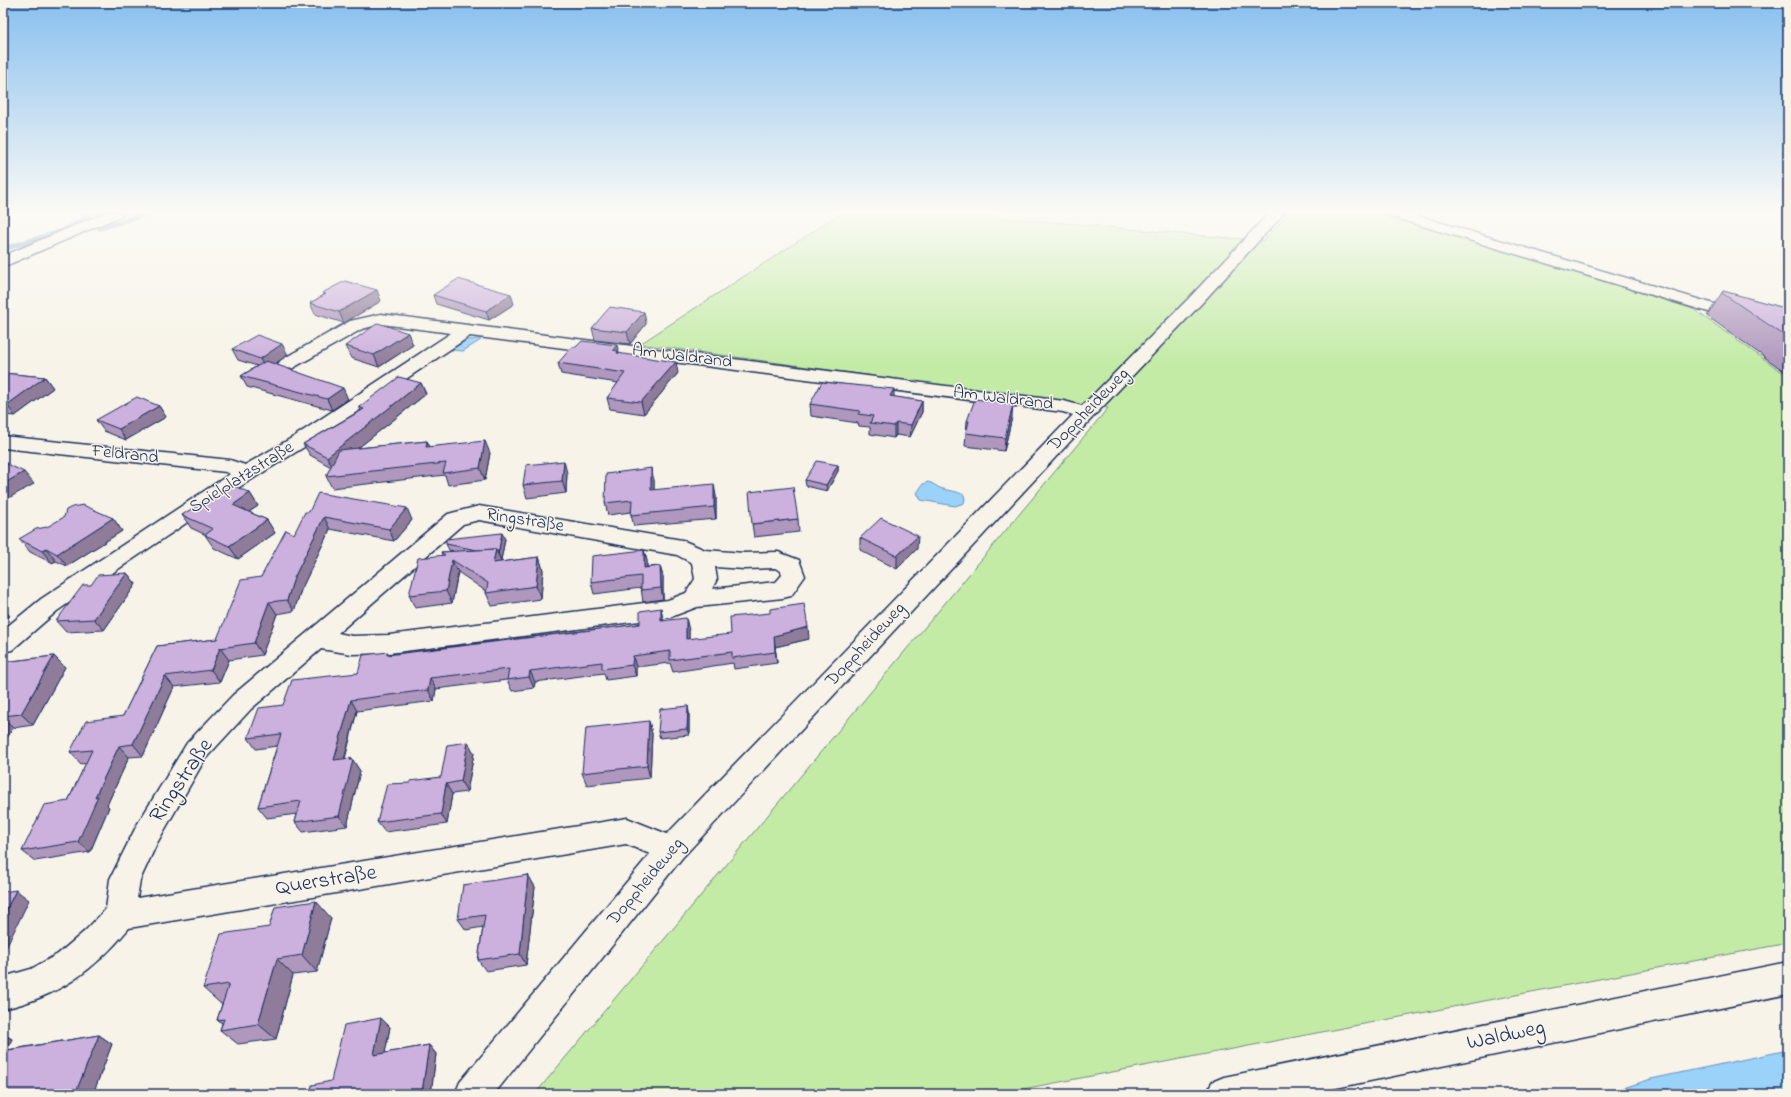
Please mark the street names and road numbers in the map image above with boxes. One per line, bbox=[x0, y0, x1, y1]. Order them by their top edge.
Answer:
street label: Am Waldrand bbox=[630, 338, 734, 376]
street label: Doppheideweg bbox=[1042, 362, 1136, 459]
street label: Am Waldrand bbox=[951, 380, 1055, 418]
street label: Spielplatzstraße bbox=[185, 435, 300, 521]
street label: Feldrand bbox=[89, 438, 160, 471]
street label: Ringstraße bbox=[484, 502, 567, 541]
street label: Doppheideweg bbox=[819, 597, 913, 695]
street label: Ringstraße bbox=[142, 732, 223, 830]
street label: Doppheideweg bbox=[601, 832, 691, 933]
street label: Querstraße bbox=[273, 857, 379, 905]
street label: Waldweg bbox=[1464, 1012, 1548, 1061]

